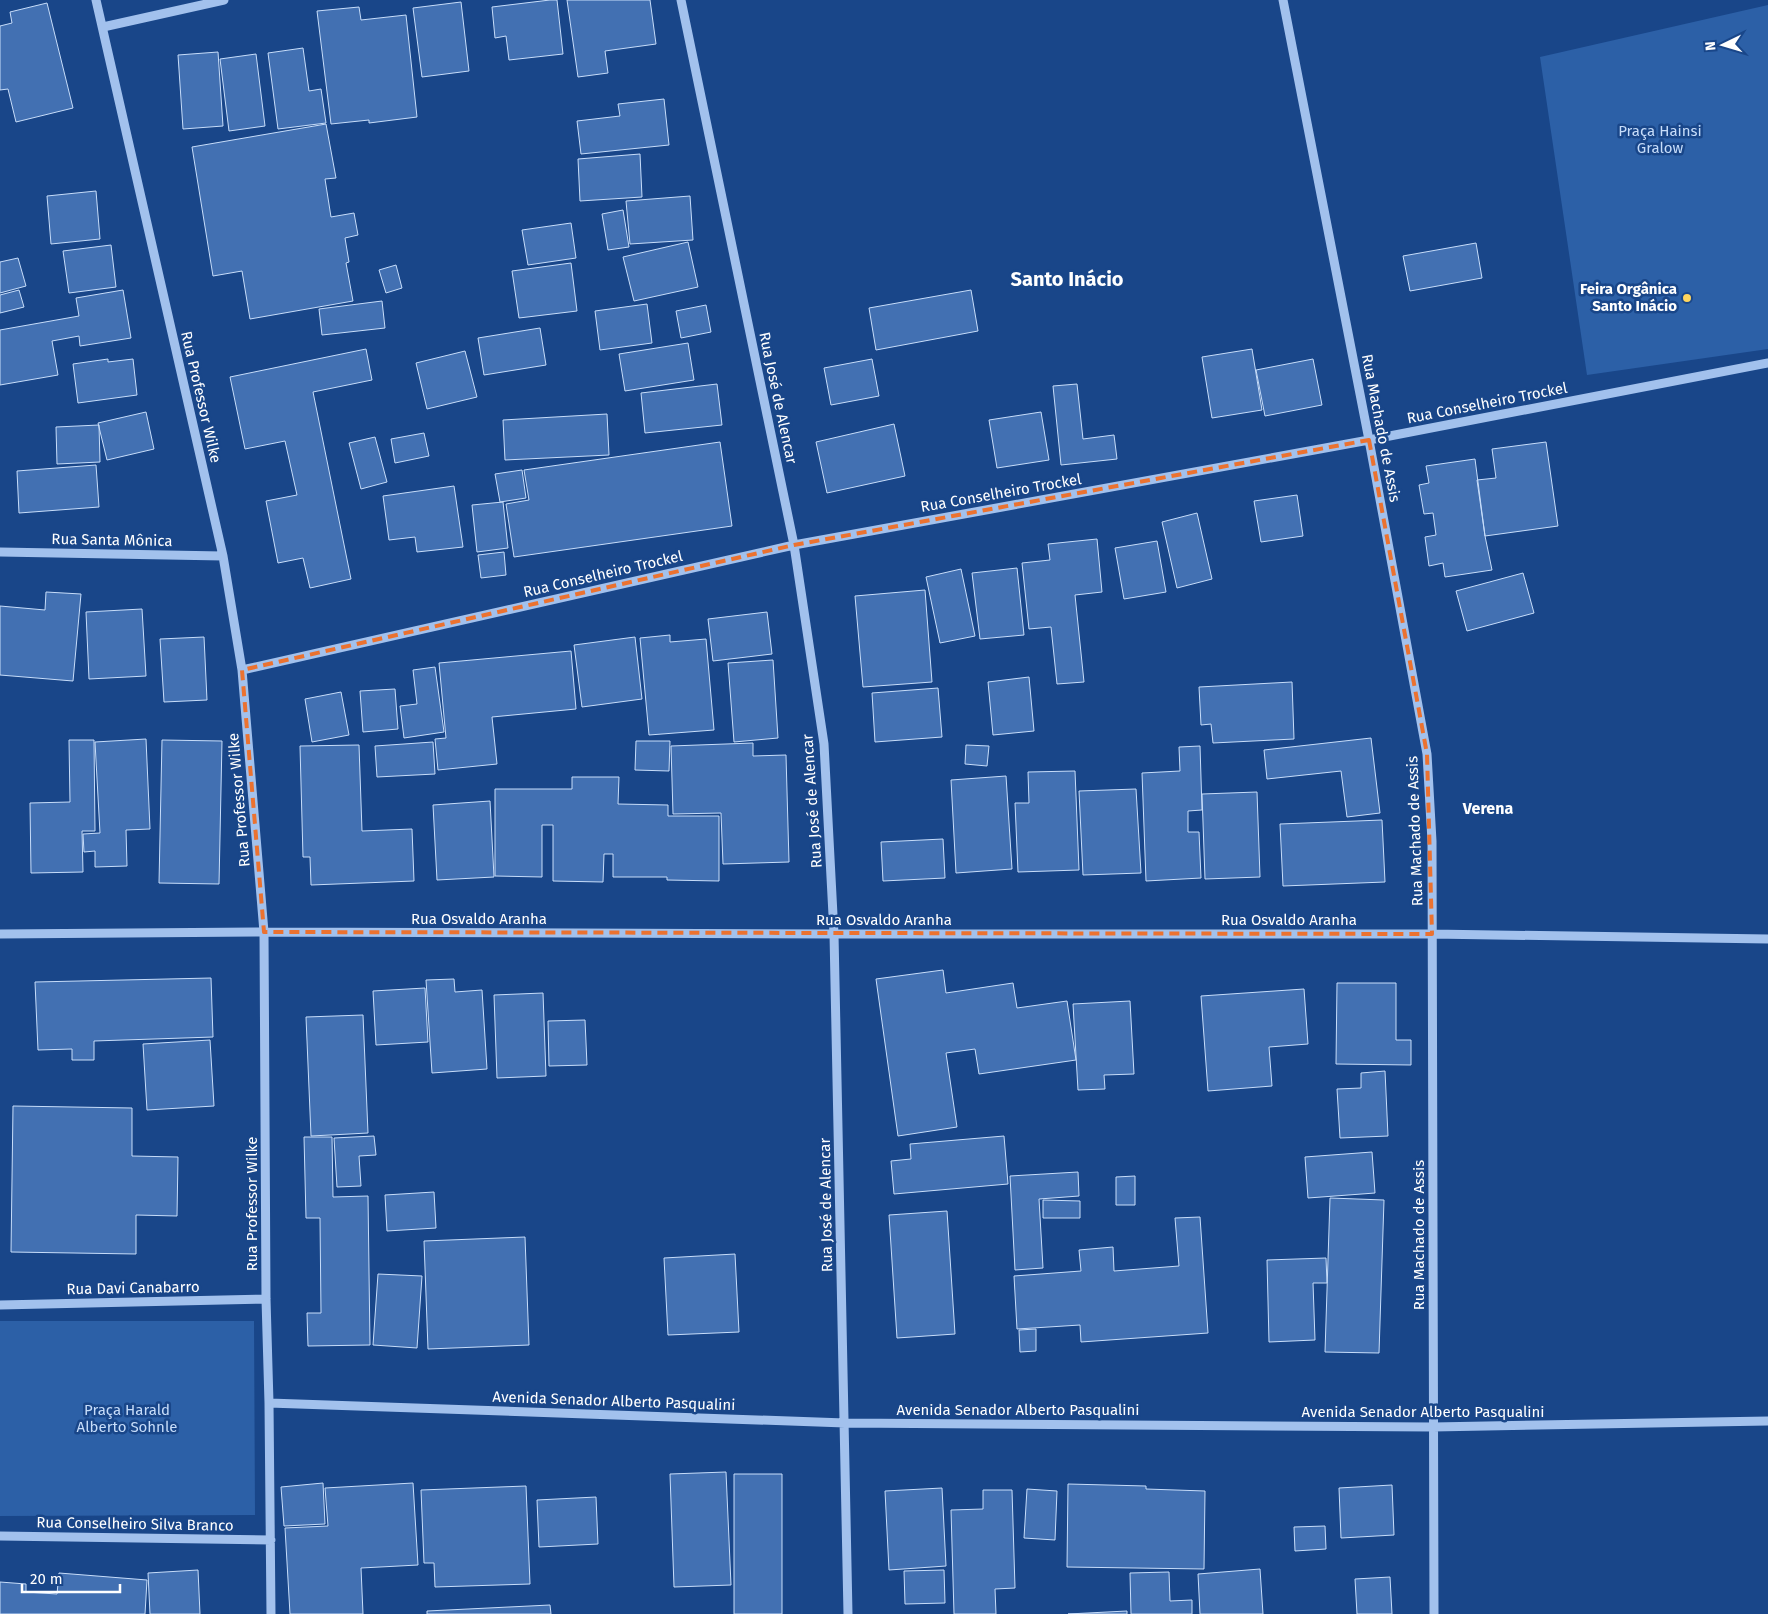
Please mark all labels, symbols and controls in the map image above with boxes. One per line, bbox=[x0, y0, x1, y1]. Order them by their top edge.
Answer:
north arrow bbox=[1698, 20, 1748, 70]
text: N bbox=[1702, 41, 1719, 51]
park label: Praça Hainsi Gralow bbox=[1618, 122, 1702, 157]
district label: Santo Inácio bbox=[1011, 267, 1124, 291]
place label: Feira Orgânica Santo Inácio bbox=[1580, 280, 1677, 315]
marker: Feira Orgânica Santo Inácio bbox=[1681, 292, 1693, 304]
street label: Rua Professor Wilke bbox=[177, 329, 225, 465]
street label: Rua José de Alencar bbox=[755, 330, 801, 466]
street label: Rua Machado de Assis bbox=[1358, 352, 1404, 504]
street label: Rua Conselheiro Trockel bbox=[1405, 378, 1569, 427]
street label: Rua Conselheiro Trockel bbox=[919, 470, 1083, 516]
street label: Rua Santa Mônica bbox=[51, 530, 173, 550]
street label: Rua Conselheiro Trockel bbox=[521, 547, 685, 601]
street label: Rua Professor Wilke bbox=[224, 732, 254, 868]
street label: Rua José de Alencar bbox=[798, 733, 826, 869]
street label: Rua Machado de Assis bbox=[1403, 756, 1427, 906]
district label: Verena bbox=[1462, 799, 1513, 818]
street label: Rua Osvaldo Aranha bbox=[411, 910, 547, 928]
street label: Rua Osvaldo Aranha bbox=[816, 911, 952, 929]
street label: Rua Osvaldo Aranha bbox=[1221, 911, 1357, 929]
street label: Rua Professor Wilke bbox=[243, 1137, 261, 1271]
street label: Rua José de Alencar bbox=[816, 1137, 836, 1272]
street label: Rua Machado de Assis bbox=[1410, 1160, 1428, 1310]
street label: Rua Davi Canabarro bbox=[66, 1278, 200, 1298]
street label: Avenida Senador Alberto Pasqualini bbox=[492, 1388, 736, 1414]
park label: Praça Harald Alberto Sohnle bbox=[77, 1401, 177, 1436]
street label: Avenida Senador Alberto Pasqualini bbox=[896, 1401, 1140, 1419]
street label: Avenida Senador Alberto Pasqualini bbox=[1301, 1403, 1545, 1421]
street label: Rua Conselheiro Silva Branco bbox=[36, 1513, 234, 1535]
scale bar bbox=[22, 1562, 120, 1594]
text: 20 m bbox=[30, 1570, 63, 1588]

